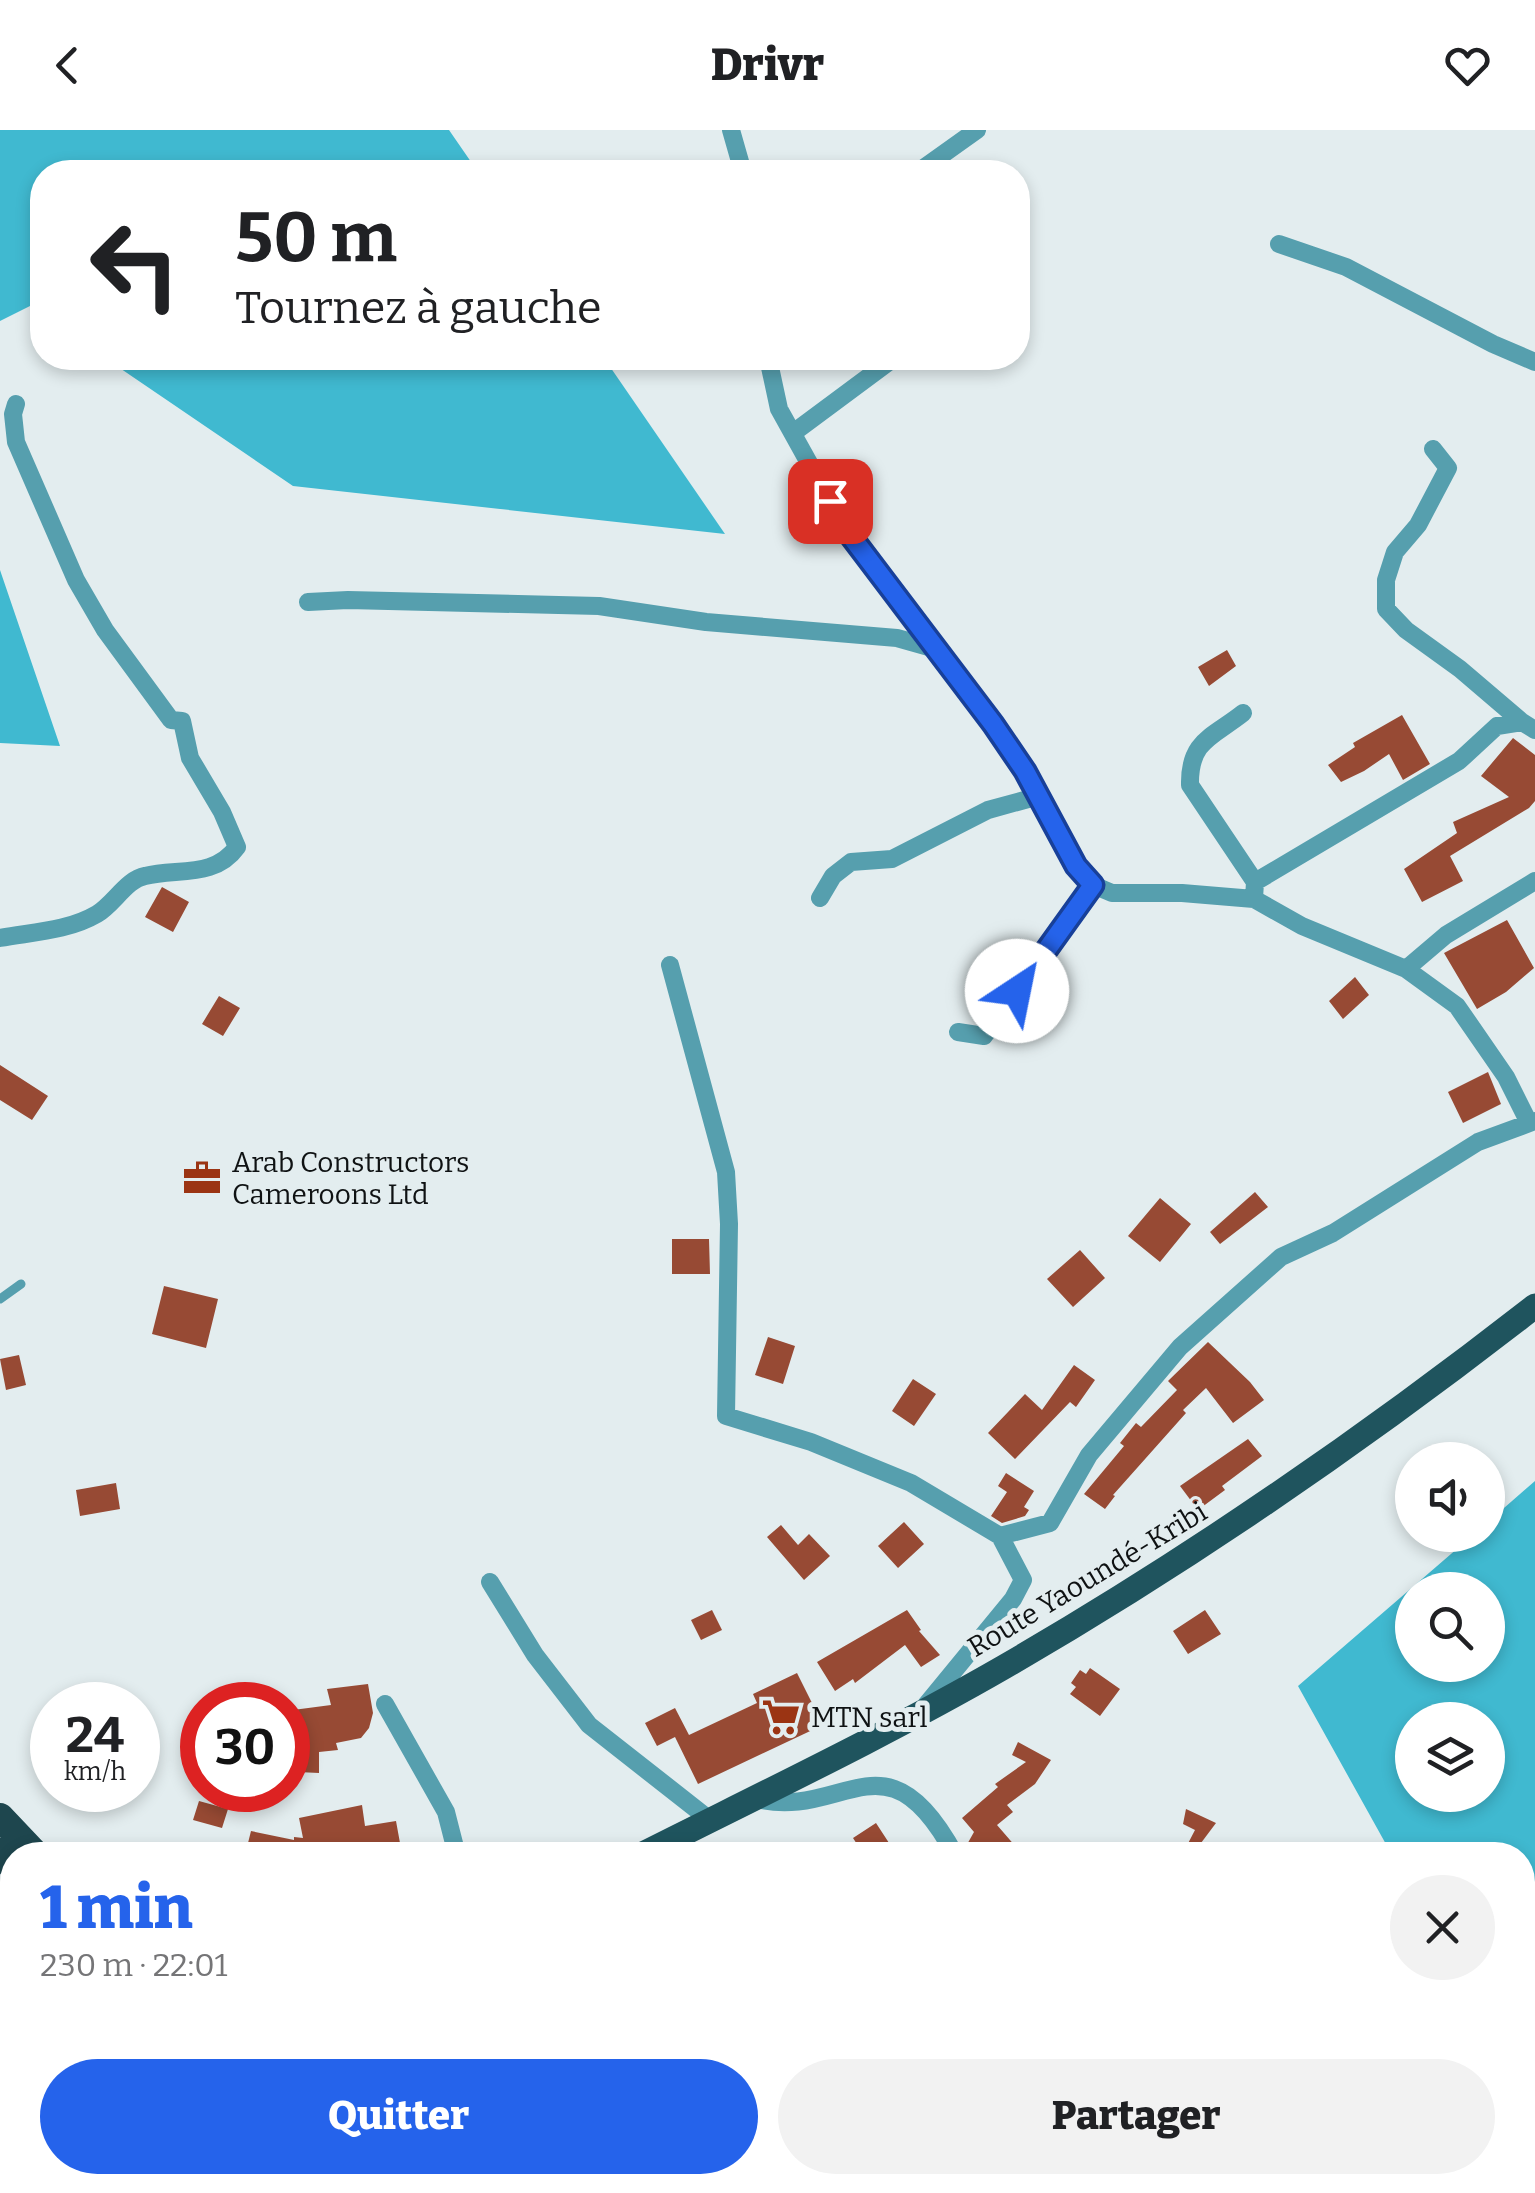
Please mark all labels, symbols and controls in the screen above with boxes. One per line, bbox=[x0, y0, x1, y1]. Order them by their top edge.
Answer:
icon: back bbox=[40, 38, 95, 93]
text: Drivr bbox=[711, 38, 824, 92]
icon: heart bbox=[1440, 38, 1495, 93]
text: 50 m bbox=[235, 196, 397, 280]
icon: left bbox=[70, 200, 200, 330]
text: Tournez à gauche bbox=[235, 281, 602, 335]
pin bbox=[788, 459, 873, 544]
icon: arrive bbox=[803, 474, 858, 529]
position arrow bbox=[965, 939, 1069, 1043]
place label: Arab Constructors Cameroons Ltd bbox=[232, 1146, 469, 1211]
office icon: Arab Constructors Cameroons Ltd bbox=[181, 1157, 223, 1199]
map controls bbox=[1395, 1442, 1505, 1812]
button: sound bbox=[1395, 1442, 1505, 1552]
street label: Route Yaoundé-Kribi bbox=[962, 1495, 1213, 1664]
button: search bbox=[1395, 1572, 1505, 1682]
speed limit sign: 30 bbox=[180, 1682, 310, 1812]
supermarket icon: MTN sarl bbox=[760, 1696, 802, 1738]
place label: MTN sarl bbox=[811, 1701, 928, 1734]
button: layers bbox=[1395, 1702, 1505, 1812]
text: 24 bbox=[66, 1705, 124, 1765]
text: km/h bbox=[64, 1757, 126, 1787]
text: 1 min bbox=[40, 1872, 193, 1944]
button: close bbox=[1390, 1875, 1495, 1980]
text: 230 m · 22:01 bbox=[40, 1946, 228, 1984]
button: Quitter bbox=[40, 2059, 758, 2174]
button: Partager bbox=[778, 2059, 1495, 2174]

